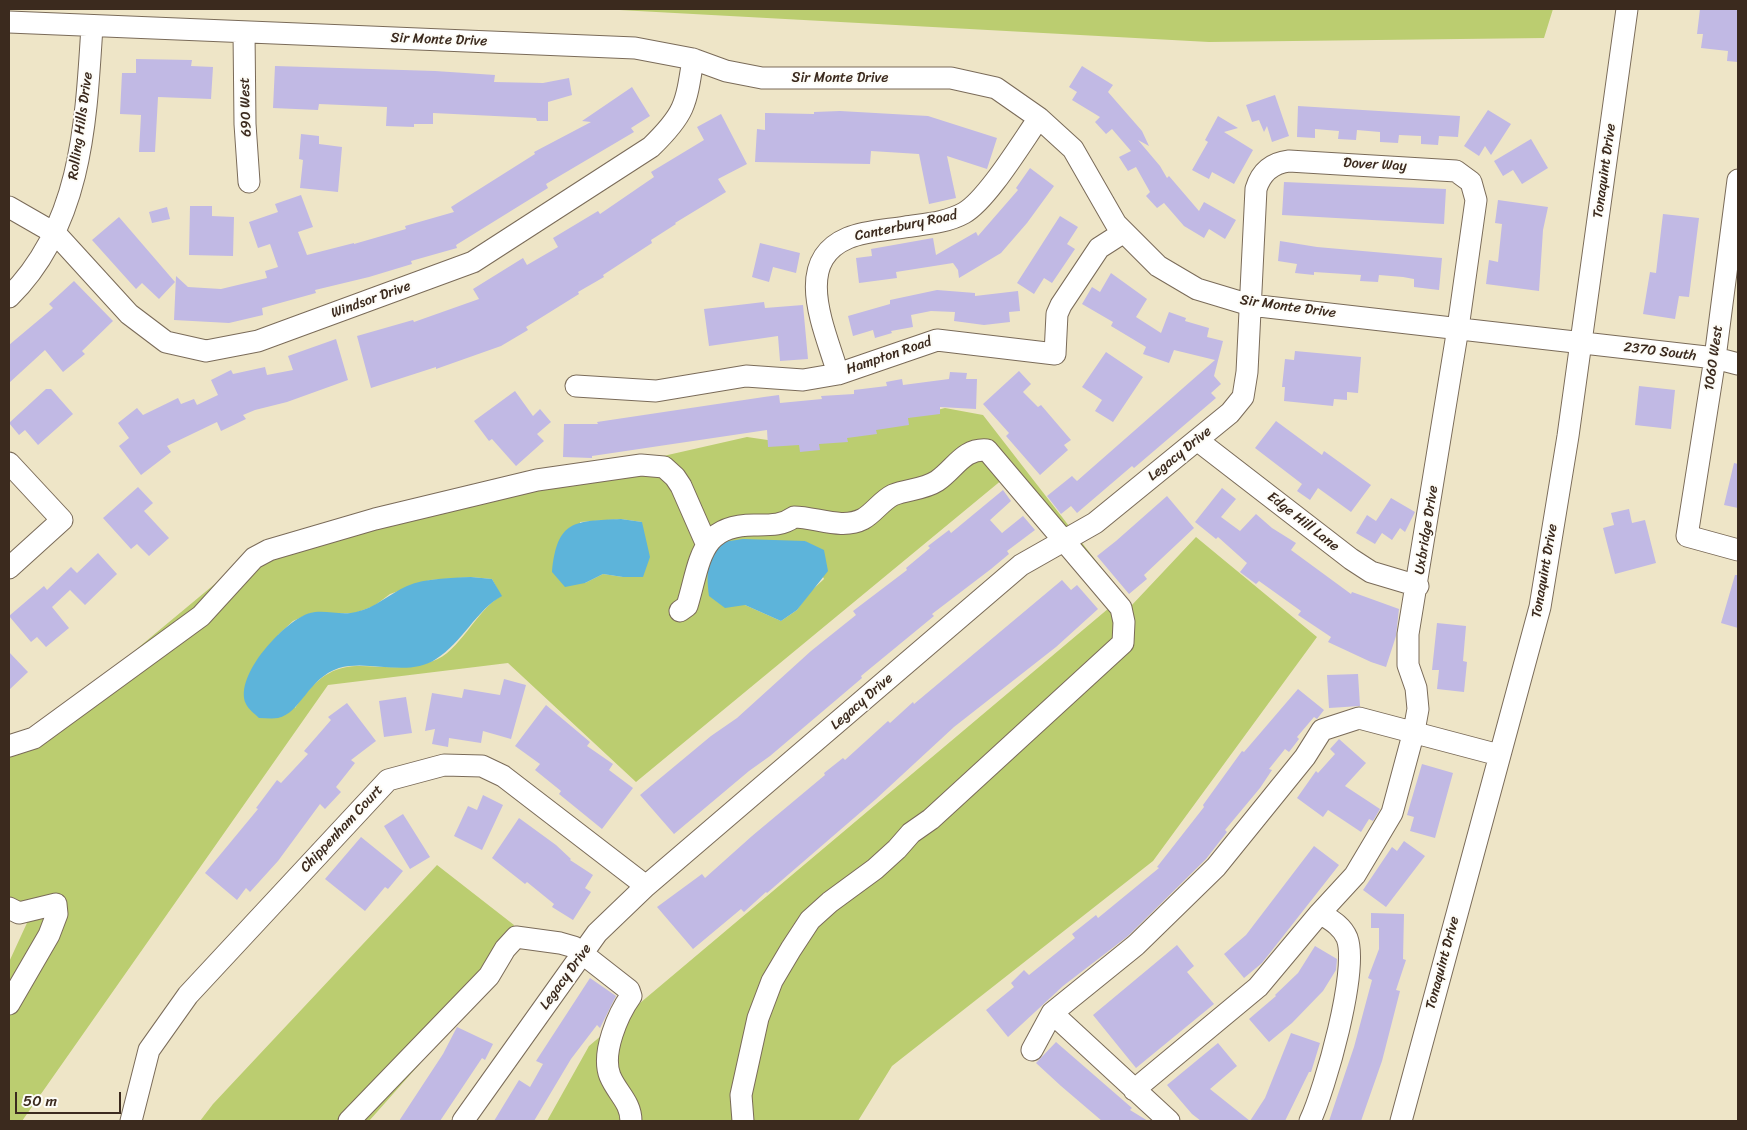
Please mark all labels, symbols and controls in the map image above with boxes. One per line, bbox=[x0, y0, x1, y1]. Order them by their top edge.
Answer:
street label: Sir Monte Drive bbox=[390, 30, 488, 50]
street label: Sir Monte Drive bbox=[792, 70, 888, 86]
street label: Rolling Hills Drive bbox=[65, 71, 97, 181]
street label: 690 West bbox=[237, 77, 255, 137]
street label: Tonaquint Drive bbox=[1590, 123, 1620, 219]
street label: Dover Way bbox=[1343, 155, 1407, 175]
street label: Canterbury Road bbox=[853, 207, 959, 245]
street label: Windsor Drive bbox=[329, 278, 413, 322]
street label: Sir Monte Drive bbox=[1239, 292, 1337, 322]
street label: 1060 West bbox=[1701, 324, 1727, 392]
street label: Hampton Road bbox=[844, 334, 934, 378]
street label: 2370 South bbox=[1623, 339, 1697, 365]
street label: Legacy Drive bbox=[1145, 423, 1215, 485]
street label: Uxbridge Drive bbox=[1412, 484, 1442, 576]
street label: Edge Hill Lane bbox=[1264, 489, 1342, 555]
street label: Tonaquint Drive bbox=[1528, 523, 1562, 619]
street label: Legacy Drive bbox=[827, 670, 897, 734]
street label: Chippenham Court bbox=[297, 782, 387, 876]
street label: Tonaquint Drive bbox=[1423, 915, 1463, 1011]
street label: Legacy Drive bbox=[537, 941, 595, 1013]
scale bar bbox=[18, 1082, 124, 1114]
text: 50 m bbox=[23, 1088, 57, 1114]

